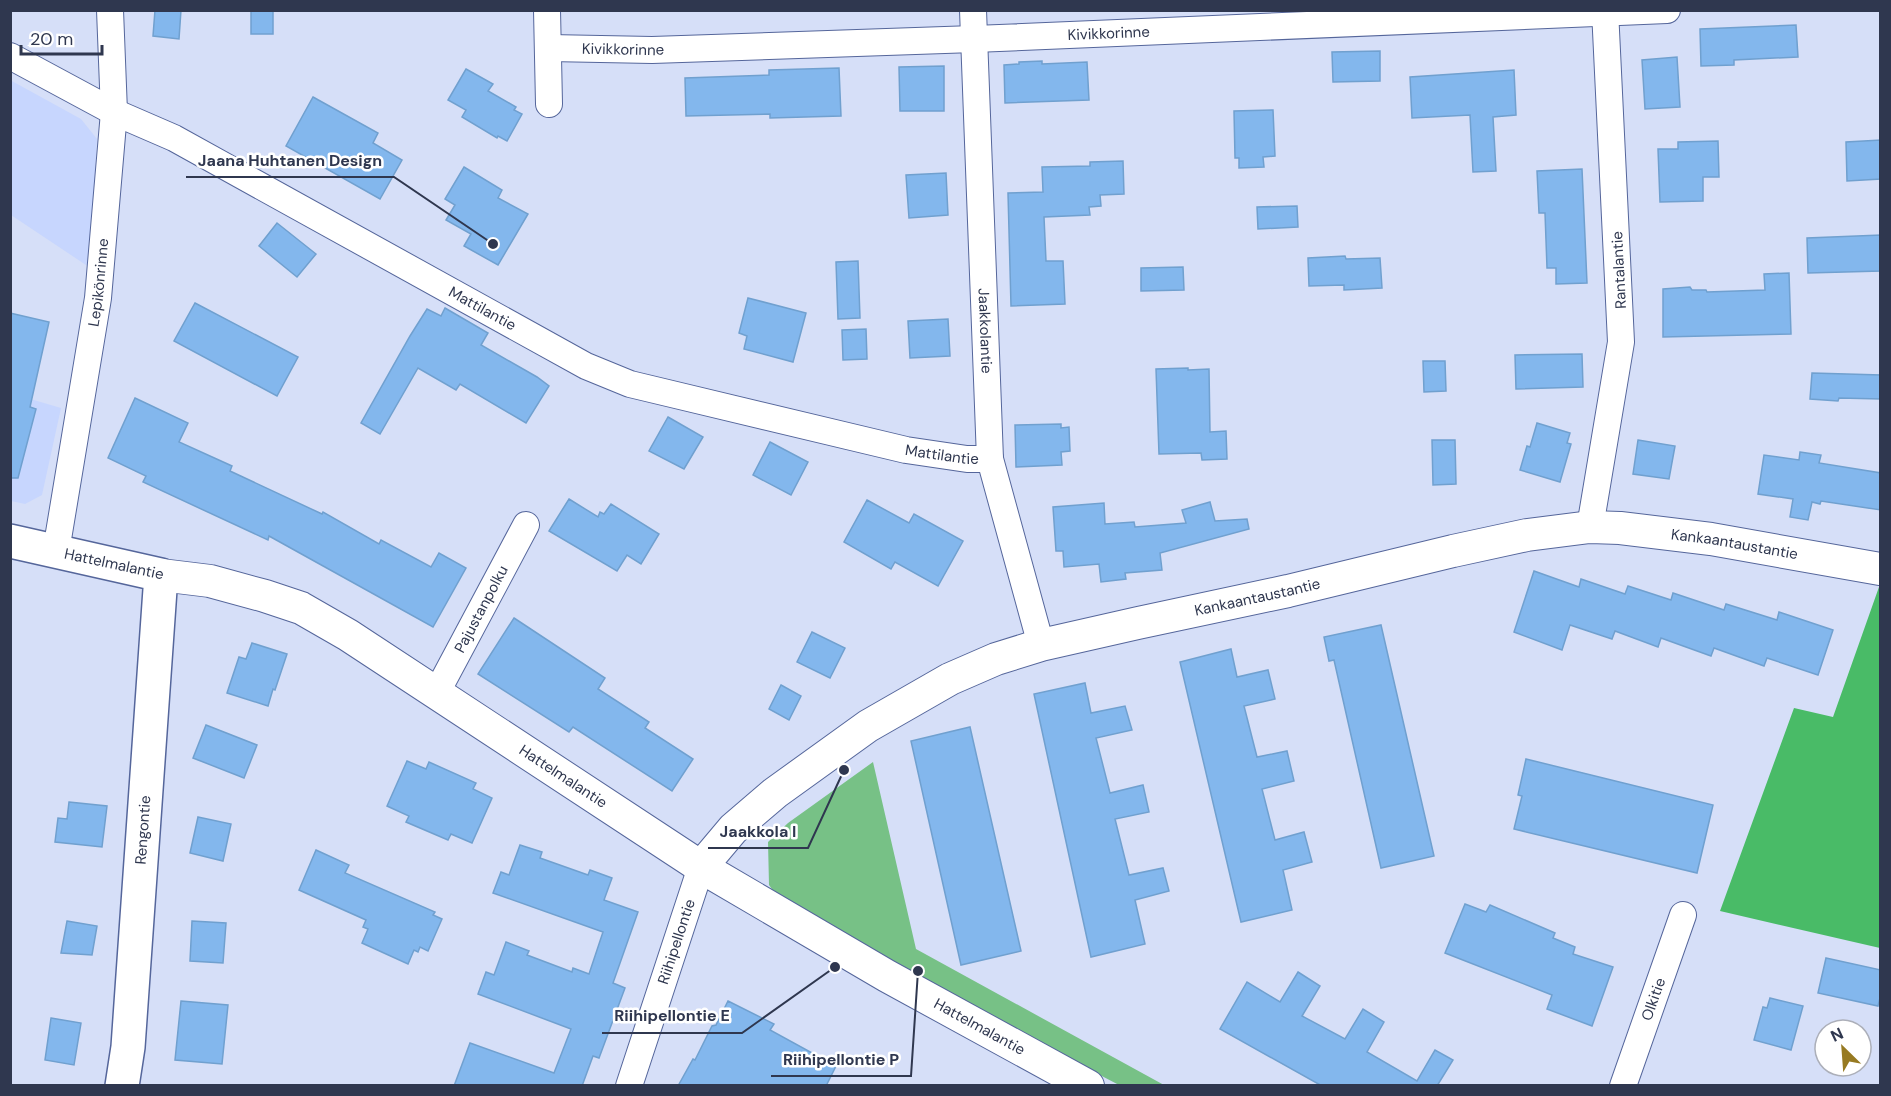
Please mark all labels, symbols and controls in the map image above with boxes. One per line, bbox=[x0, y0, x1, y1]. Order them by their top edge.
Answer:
scale bar bbox=[21, 18, 102, 56]
street label: Kivikkorinne bbox=[1067, 22, 1150, 45]
text: 20 m bbox=[30, 27, 73, 51]
street label: Kivikkorinne bbox=[582, 39, 664, 60]
callout: Jaana Huhtanen Design bbox=[186, 143, 394, 177]
text: Jaana Huhtanen Design bbox=[198, 150, 382, 171]
street label: Rantalantie bbox=[1607, 231, 1631, 309]
street label: Lepikönrinne bbox=[83, 238, 113, 328]
street label: Mattilantie bbox=[445, 282, 520, 335]
street label: Jaakkolantie bbox=[974, 288, 997, 374]
street label: Mattilantie bbox=[904, 440, 979, 469]
street label: Kankaantaustantie bbox=[1670, 524, 1800, 564]
street label: Hattelmalantie bbox=[62, 544, 166, 584]
street label: Pajustanpolku bbox=[450, 562, 513, 656]
street label: Kankaantaustantie bbox=[1193, 574, 1322, 621]
street label: Hattelmalantie bbox=[515, 740, 611, 813]
street label: Rengontie bbox=[131, 795, 155, 865]
callout: Jaakkola I bbox=[708, 814, 808, 848]
text: Jaakkola I bbox=[720, 821, 796, 842]
street label: Riihipellontie bbox=[653, 896, 700, 987]
street label: Olkitie bbox=[1637, 975, 1670, 1023]
street label: Hattelmalantie bbox=[930, 994, 1029, 1060]
callout: Riihipellontie E bbox=[602, 999, 742, 1033]
text: Riihipellontie E bbox=[614, 1005, 730, 1026]
north arrow bbox=[1813, 1018, 1873, 1078]
text: N bbox=[1827, 1023, 1847, 1047]
callout: Riihipellontie P bbox=[771, 1042, 911, 1076]
text: Riihipellontie P bbox=[783, 1049, 899, 1070]

